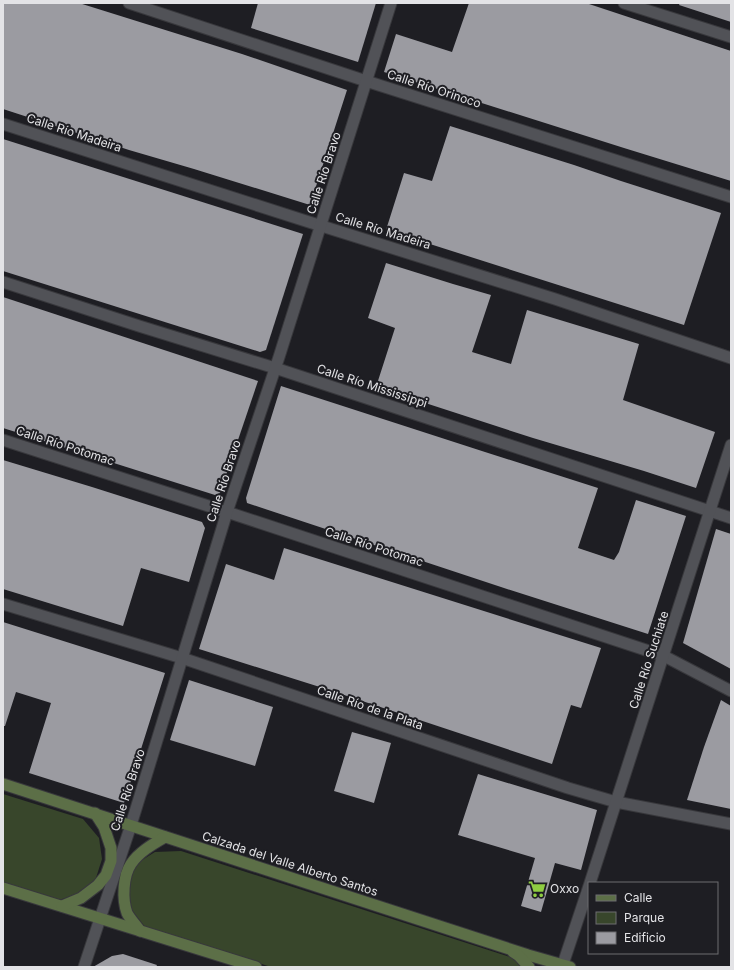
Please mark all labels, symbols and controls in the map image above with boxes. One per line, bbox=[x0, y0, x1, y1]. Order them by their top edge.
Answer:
street label: Calle Río Orinoco bbox=[385, 66, 483, 111]
street label: Calle Río Madeira bbox=[25, 110, 124, 155]
street label: Calle Río Bravo bbox=[303, 130, 344, 216]
street label: Calle Río Madeira bbox=[334, 209, 433, 252]
street label: Calle Río Mississippi bbox=[315, 361, 429, 411]
street label: Calle Río Potomac bbox=[14, 423, 116, 469]
street label: Calle Río Bravo bbox=[203, 438, 244, 524]
street label: Calle Río Potomac bbox=[323, 524, 425, 570]
street label: Calle Río Suchiate bbox=[626, 609, 671, 711]
street label: Calle Río de la Plata bbox=[315, 682, 425, 733]
street label: Calle Río Bravo bbox=[107, 747, 148, 833]
street label: Calzada del Valle Alberto Santos bbox=[200, 828, 380, 899]
supermarket icon: Oxxo bbox=[527, 879, 547, 899]
place label: Oxxo bbox=[550, 881, 579, 896]
legend bbox=[588, 882, 718, 954]
text: Calle bbox=[624, 890, 652, 905]
text: Parque bbox=[624, 910, 664, 925]
text: Edificio bbox=[624, 930, 666, 945]

